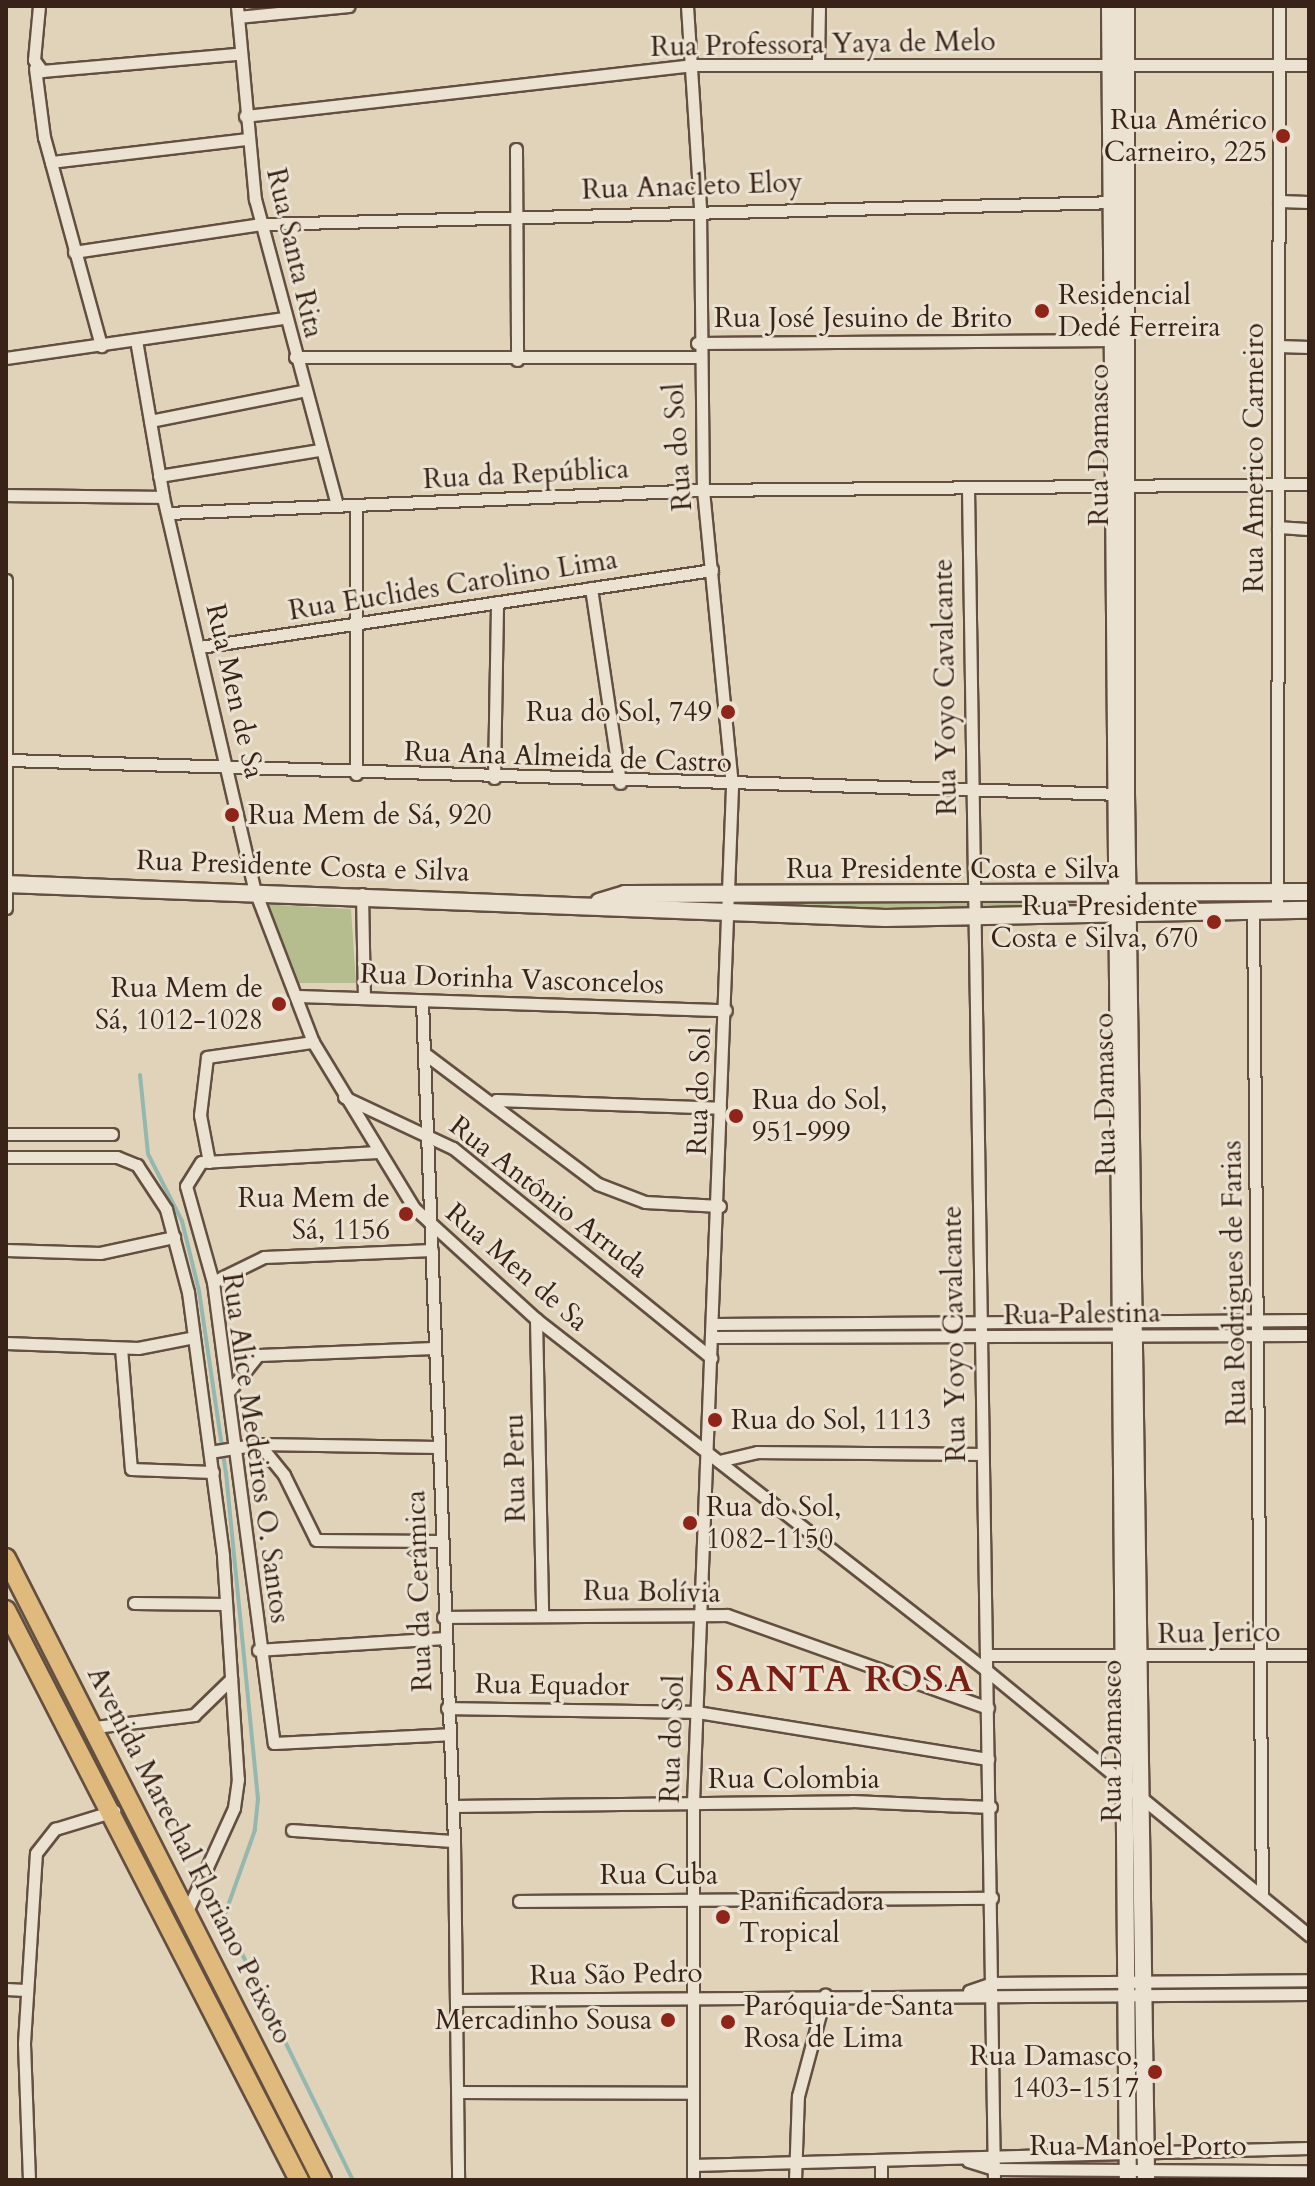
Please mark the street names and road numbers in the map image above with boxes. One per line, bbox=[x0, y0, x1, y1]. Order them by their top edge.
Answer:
street label: Rua Professora Yaya de Melo bbox=[650, 24, 996, 64]
street label: Rua Santa Rita bbox=[259, 165, 331, 341]
street label: Rua Anacleto Eloy bbox=[581, 165, 803, 207]
street label: Rua José Jesuino de Brito bbox=[714, 301, 1012, 335]
street label: Rua Americo Carneiro bbox=[1237, 323, 1271, 593]
street label: Rua Damasco bbox=[1082, 364, 1116, 526]
street label: Rua do Sol bbox=[657, 382, 699, 512]
street label: Rua da República bbox=[422, 452, 630, 496]
street label: Rua Euclides Carolino Lima bbox=[286, 542, 620, 628]
street label: Rua Yoyo Cavalcante bbox=[926, 558, 964, 816]
street label: Rua Men de Sa bbox=[199, 600, 271, 782]
street label: Rua Ana Almeida de Castro bbox=[404, 734, 732, 780]
street label: Rua Presidente Costa e Silva bbox=[136, 843, 470, 889]
street label: Rua Presidente Costa e Silva bbox=[786, 852, 1120, 886]
street label: Rua Dorinha Vasconcelos bbox=[359, 957, 665, 1001]
street label: Rua Damasco bbox=[1087, 1013, 1123, 1175]
street label: Rua do Sol bbox=[680, 1026, 718, 1156]
street label: Rua Antônio Arruda bbox=[443, 1109, 655, 1285]
street label: Rua Rodrigues de Farias bbox=[1215, 1140, 1253, 1426]
street label: Rua Men de Sa bbox=[439, 1196, 595, 1338]
street label: Rua Yoyo Cavalcante bbox=[935, 1205, 973, 1463]
street label: Rua Alice Medeiros O. Santos bbox=[215, 1271, 297, 1625]
street label: Rua Palestina bbox=[1003, 1296, 1161, 1332]
street label: Rua Peru bbox=[497, 1413, 533, 1523]
street label: Rua da Cerâmica bbox=[399, 1490, 439, 1692]
street label: Rua Bolívia bbox=[583, 1574, 721, 1610]
street label: Rua Jerico bbox=[1157, 1615, 1281, 1651]
street label: Rua Damasco bbox=[1095, 1660, 1129, 1822]
street label: Avenida Marechal Floriano Peixoto bbox=[80, 1661, 300, 2049]
street label: Rua Equador bbox=[475, 1667, 629, 1703]
street label: Rua do Sol bbox=[653, 1674, 691, 1804]
street label: Rua Colombia bbox=[708, 1762, 880, 1796]
street label: Rua Cuba bbox=[600, 1858, 718, 1892]
street label: Rua São Pedro bbox=[529, 1956, 703, 1992]
street label: Rua Manoel Porto bbox=[1029, 2129, 1247, 2163]

